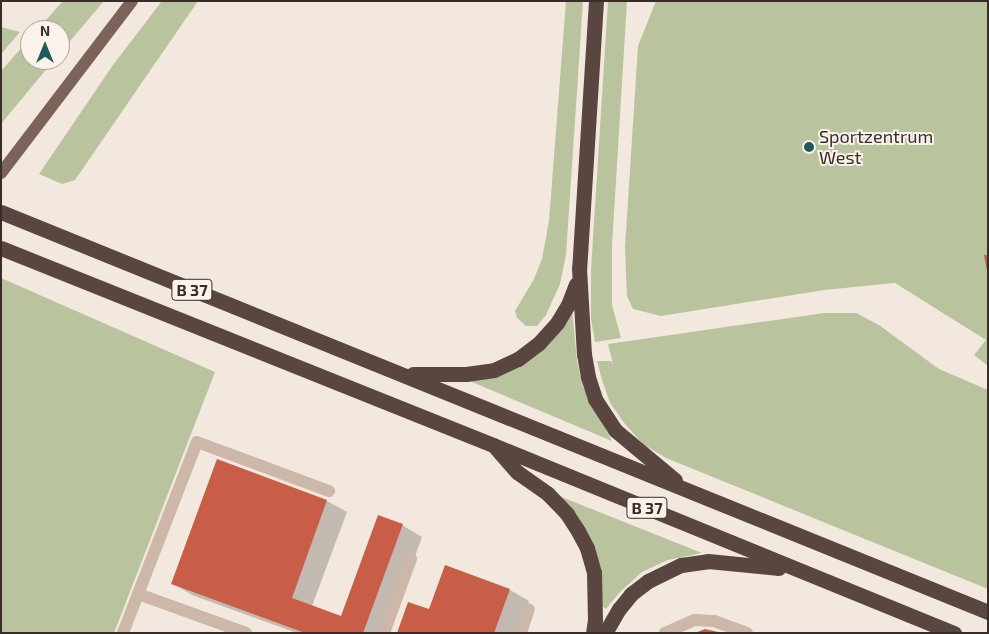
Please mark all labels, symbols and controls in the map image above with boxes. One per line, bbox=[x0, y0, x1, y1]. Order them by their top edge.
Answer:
north arrow bbox=[20, 20, 70, 70]
text: N bbox=[40, 22, 50, 39]
place label: Sportzentrum West bbox=[819, 126, 933, 168]
marker: Sportzentrum West bbox=[803, 141, 815, 153]
road number: B 37 bbox=[171, 276, 213, 304]
road number: B 37 bbox=[626, 494, 668, 522]

